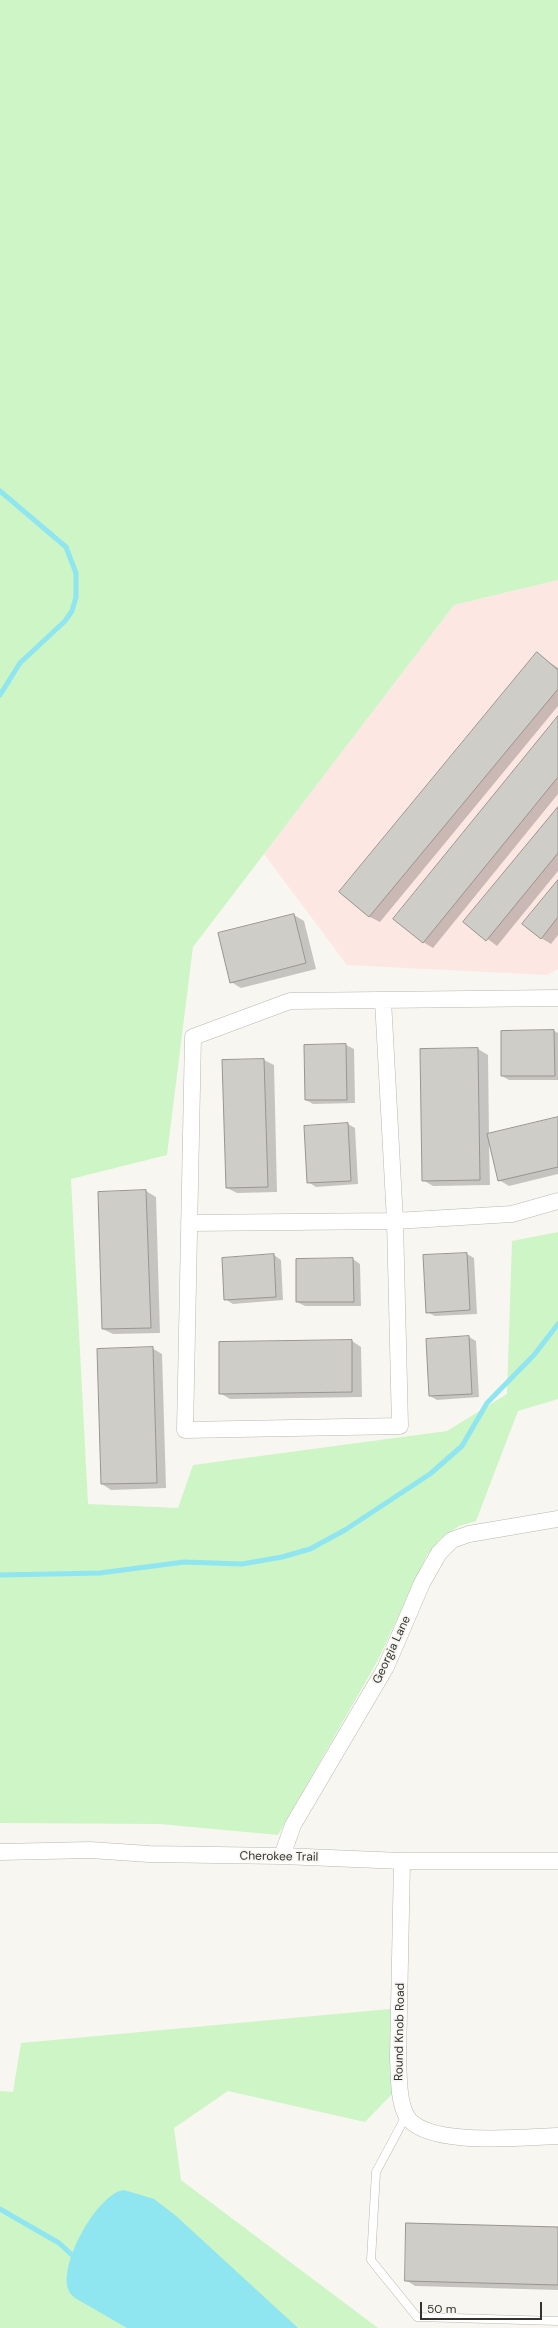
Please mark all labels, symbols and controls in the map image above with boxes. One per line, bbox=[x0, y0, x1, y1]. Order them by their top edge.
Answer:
street label: Georgia Lane bbox=[370, 1614, 414, 1686]
street label: Cherokee Trail bbox=[240, 1849, 318, 1865]
street label: Round Knob Road bbox=[392, 1983, 408, 2081]
scale bar bbox=[422, 2294, 544, 2320]
text: 50 m bbox=[427, 2301, 456, 2317]

